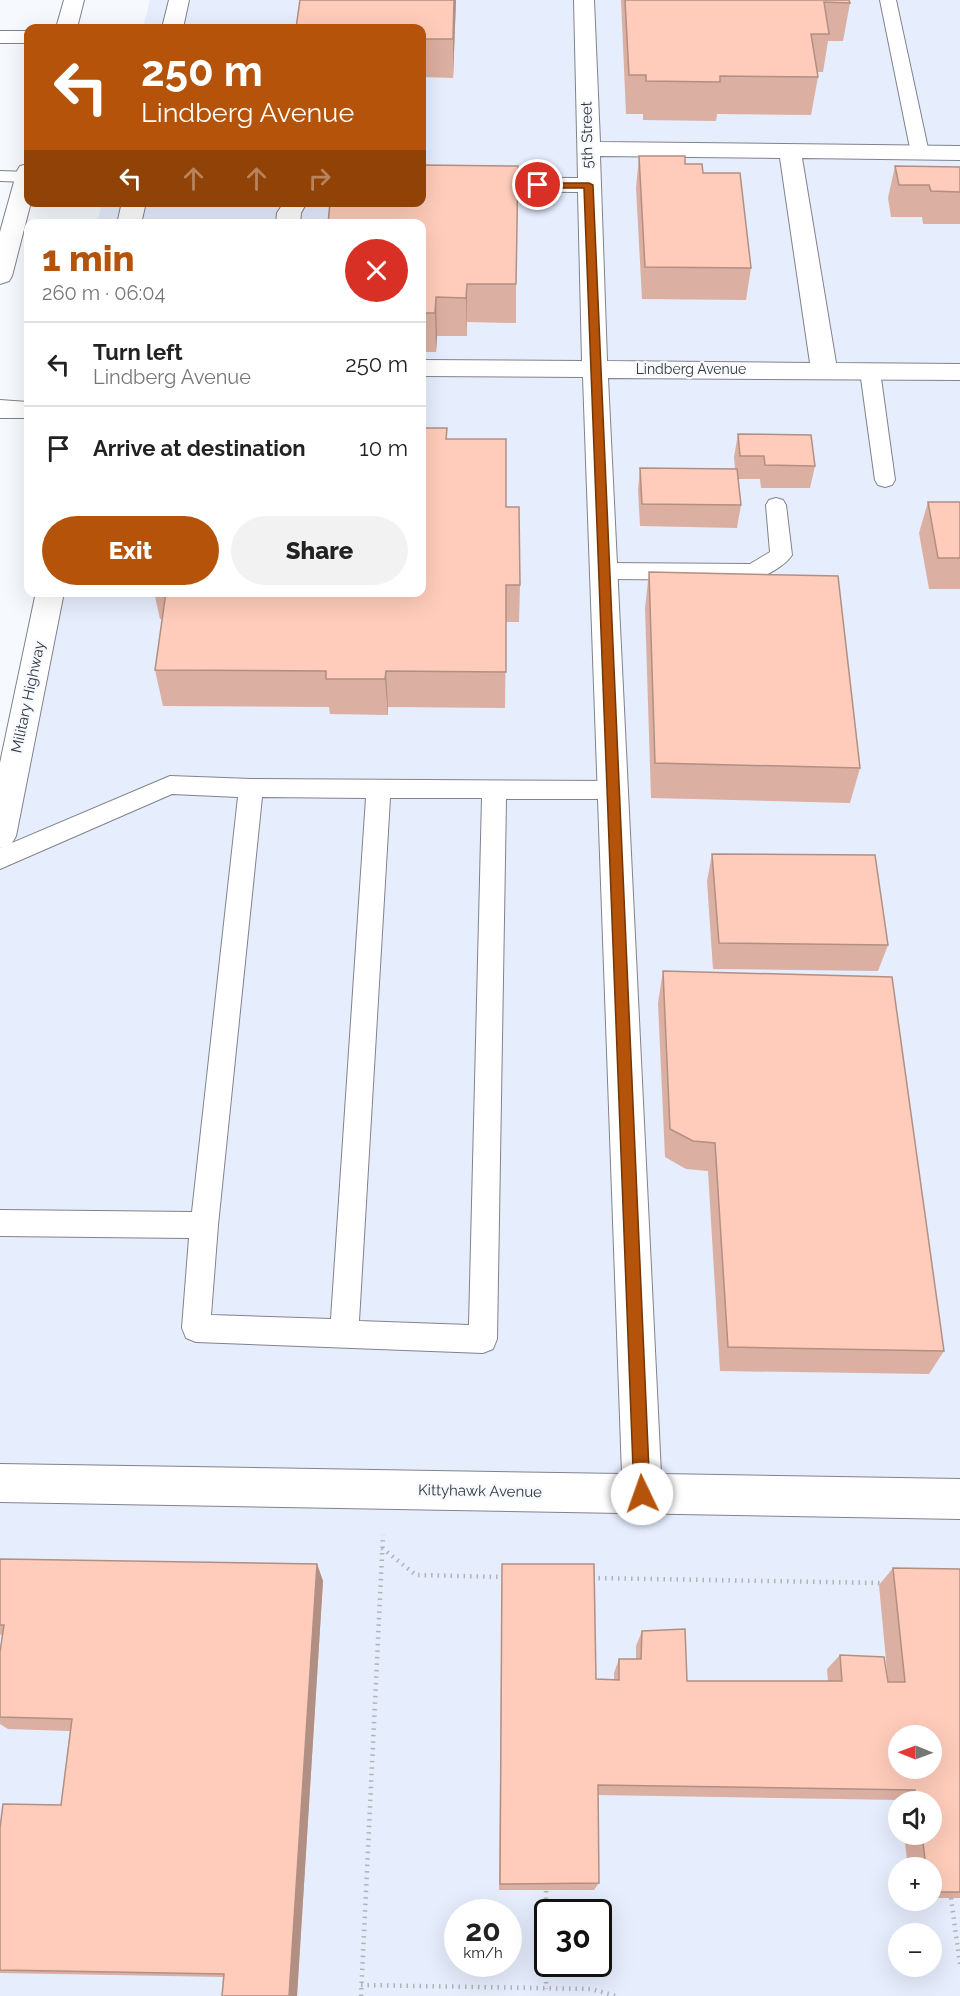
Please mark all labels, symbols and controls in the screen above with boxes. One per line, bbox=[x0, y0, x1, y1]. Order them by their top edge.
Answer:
text: 250 m bbox=[141, 47, 263, 96]
icon: left bbox=[42, 48, 120, 126]
text: Lindberg Avenue bbox=[141, 97, 354, 128]
street label: 5th Street bbox=[577, 101, 597, 169]
pin bbox=[512, 159, 563, 210]
icon: left bbox=[114, 162, 147, 195]
icon: ahead bbox=[177, 162, 210, 195]
icon: ahead bbox=[240, 162, 273, 195]
icon: right bbox=[303, 162, 336, 195]
icon: arrive bbox=[521, 168, 554, 201]
text: 1 min bbox=[42, 237, 134, 279]
button: close bbox=[345, 239, 408, 302]
text: 260 m · 06:04 bbox=[42, 281, 165, 305]
text: Turn left bbox=[93, 339, 183, 365]
icon: left bbox=[42, 348, 75, 381]
text: 250 m bbox=[345, 351, 408, 377]
street label: Lindberg Avenue bbox=[636, 361, 746, 377]
text: Lindberg Avenue bbox=[93, 365, 251, 389]
icon: arrive bbox=[42, 432, 75, 465]
text: Arrive at destination bbox=[93, 435, 306, 461]
text: 10 m bbox=[359, 435, 408, 461]
button: Exit bbox=[42, 516, 219, 585]
button: Share bbox=[231, 516, 408, 585]
street label: Military Highway bbox=[7, 639, 49, 755]
position arrow bbox=[610, 1462, 674, 1526]
street label: Kittyhawk Avenue bbox=[418, 1481, 542, 1501]
north arrow bbox=[888, 1725, 942, 1779]
map controls bbox=[888, 1725, 942, 1977]
button: sound bbox=[888, 1791, 942, 1845]
button: + bbox=[888, 1857, 942, 1911]
speed limit sign: 30 bbox=[534, 1899, 612, 1977]
text: 20 bbox=[465, 1913, 501, 1948]
button: − bbox=[888, 1923, 942, 1977]
text: km/h bbox=[463, 1944, 503, 1962]

